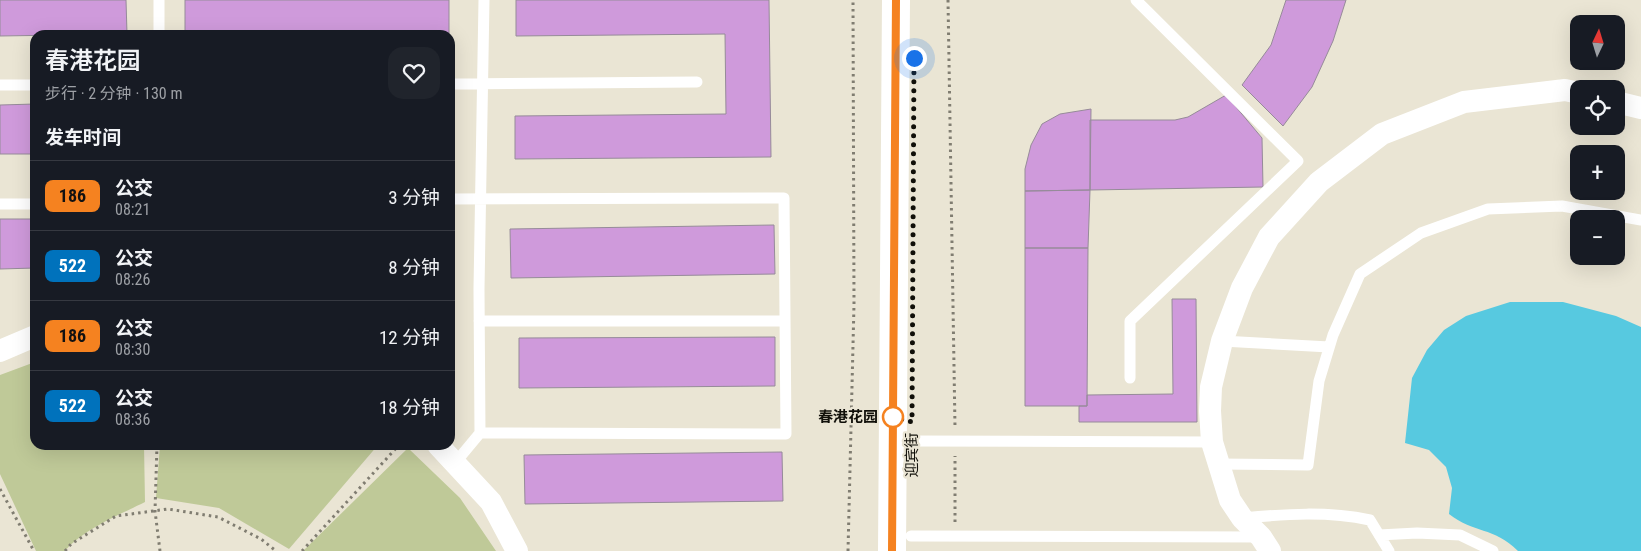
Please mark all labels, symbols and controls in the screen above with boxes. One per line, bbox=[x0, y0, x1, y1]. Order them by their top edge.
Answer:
north arrow bbox=[1570, 15, 1625, 70]
map controls bbox=[1570, 15, 1625, 265]
your location bbox=[902, 46, 927, 71]
text: 春港花园 bbox=[45, 47, 141, 75]
button: heart bbox=[388, 47, 440, 99]
button: locate bbox=[1570, 80, 1625, 135]
text: 步行 · 2 分钟 · 130 m bbox=[45, 84, 182, 103]
text: 发车时间 bbox=[45, 126, 121, 149]
button: + bbox=[1570, 145, 1625, 200]
text: 公交 bbox=[115, 177, 153, 200]
text: 186 bbox=[59, 185, 86, 206]
text: 3 分钟 bbox=[388, 186, 440, 209]
text: 08:21 bbox=[115, 200, 150, 219]
button: − bbox=[1570, 210, 1625, 265]
text: 公交 bbox=[115, 247, 153, 270]
text: 522 bbox=[59, 255, 86, 276]
text: 8 分钟 bbox=[388, 256, 440, 279]
text: 08:26 bbox=[115, 270, 150, 289]
text: 公交 bbox=[115, 317, 153, 340]
text: 186 bbox=[59, 325, 86, 346]
text: 12 分钟 bbox=[379, 326, 440, 349]
text: 08:30 bbox=[115, 340, 150, 359]
text: 公交 bbox=[115, 387, 153, 410]
text: 522 bbox=[59, 395, 86, 416]
text: 18 分钟 bbox=[379, 396, 440, 419]
marker: 春港花园 bbox=[882, 406, 904, 428]
place label: 春港花园 bbox=[818, 408, 878, 426]
text: 08:36 bbox=[115, 410, 150, 429]
street label: 迎宾街 bbox=[903, 432, 921, 478]

